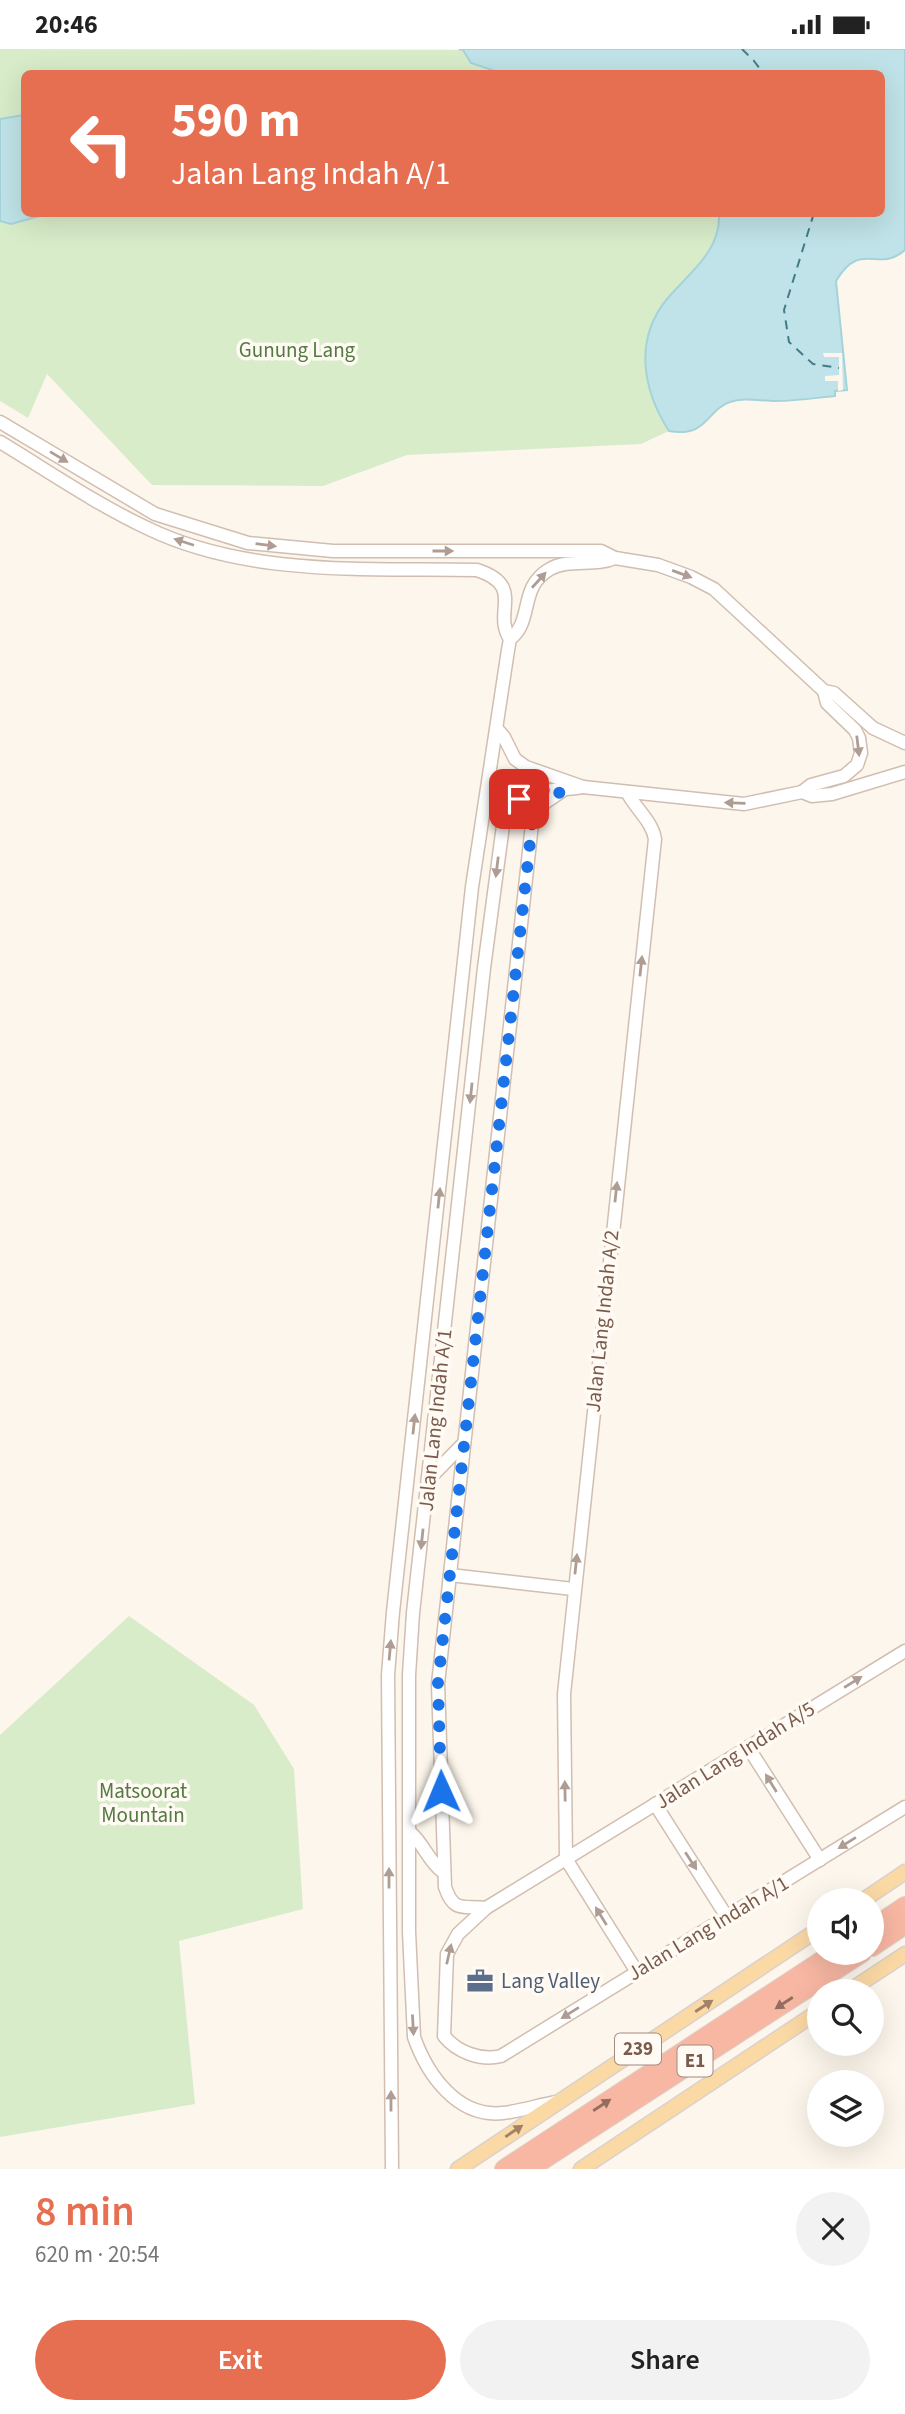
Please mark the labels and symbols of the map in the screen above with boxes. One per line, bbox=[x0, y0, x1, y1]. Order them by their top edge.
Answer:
park label: Gunung Lang bbox=[239, 335, 356, 365]
one-way arrow bbox=[49, 451, 68, 463]
one-way arrow bbox=[174, 536, 195, 547]
one-way arrow bbox=[255, 539, 277, 550]
one-way arrow bbox=[432, 545, 454, 557]
one-way arrow bbox=[671, 568, 692, 579]
one-way arrow bbox=[531, 571, 547, 589]
one-way arrow bbox=[853, 736, 864, 758]
pin bbox=[489, 769, 549, 829]
one-way arrow bbox=[724, 797, 746, 809]
one-way arrow bbox=[491, 857, 502, 879]
one-way arrow bbox=[636, 955, 647, 977]
one-way arrow bbox=[465, 1083, 476, 1105]
one-way arrow bbox=[611, 1181, 622, 1203]
one-way arrow bbox=[433, 1187, 444, 1209]
street label: Jalan Lang Indah A/2 bbox=[577, 1228, 627, 1414]
street label: Jalan Lang Indah A/1 bbox=[410, 1327, 460, 1513]
one-way arrow bbox=[408, 1413, 419, 1435]
one-way arrow bbox=[416, 1528, 427, 1550]
one-way arrow bbox=[571, 1553, 582, 1575]
one-way arrow bbox=[385, 1639, 396, 1661]
one-way arrow bbox=[844, 1676, 863, 1689]
street label: Jalan Lang Indah A/5 bbox=[649, 1694, 821, 1816]
position arrow bbox=[404, 1754, 478, 1828]
one-way arrow bbox=[764, 1773, 777, 1792]
park label: Matsoorat Mountain bbox=[99, 1776, 187, 1830]
one-way arrow bbox=[559, 1780, 570, 1802]
one-way arrow bbox=[837, 1836, 856, 1849]
one-way arrow bbox=[684, 1851, 697, 1870]
one-way arrow bbox=[383, 1867, 395, 1889]
street label: Jalan Lang Indah A/1 bbox=[622, 1868, 794, 1988]
one-way arrow bbox=[595, 1906, 608, 1925]
one-way arrow bbox=[444, 1943, 455, 1965]
office icon: Lang Valley bbox=[465, 1966, 495, 1996]
place label: Lang Valley bbox=[501, 1966, 600, 1996]
one-way arrow bbox=[774, 1997, 794, 2010]
one-way arrow bbox=[695, 2000, 714, 2013]
one-way arrow bbox=[560, 2007, 579, 2020]
one-way arrow bbox=[408, 2014, 419, 2036]
road number: 239 bbox=[615, 2033, 661, 2065]
road number: E1 bbox=[678, 2045, 712, 2077]
one-way arrow bbox=[385, 2090, 397, 2112]
one-way arrow bbox=[592, 2098, 612, 2111]
one-way arrow bbox=[505, 2125, 524, 2138]

